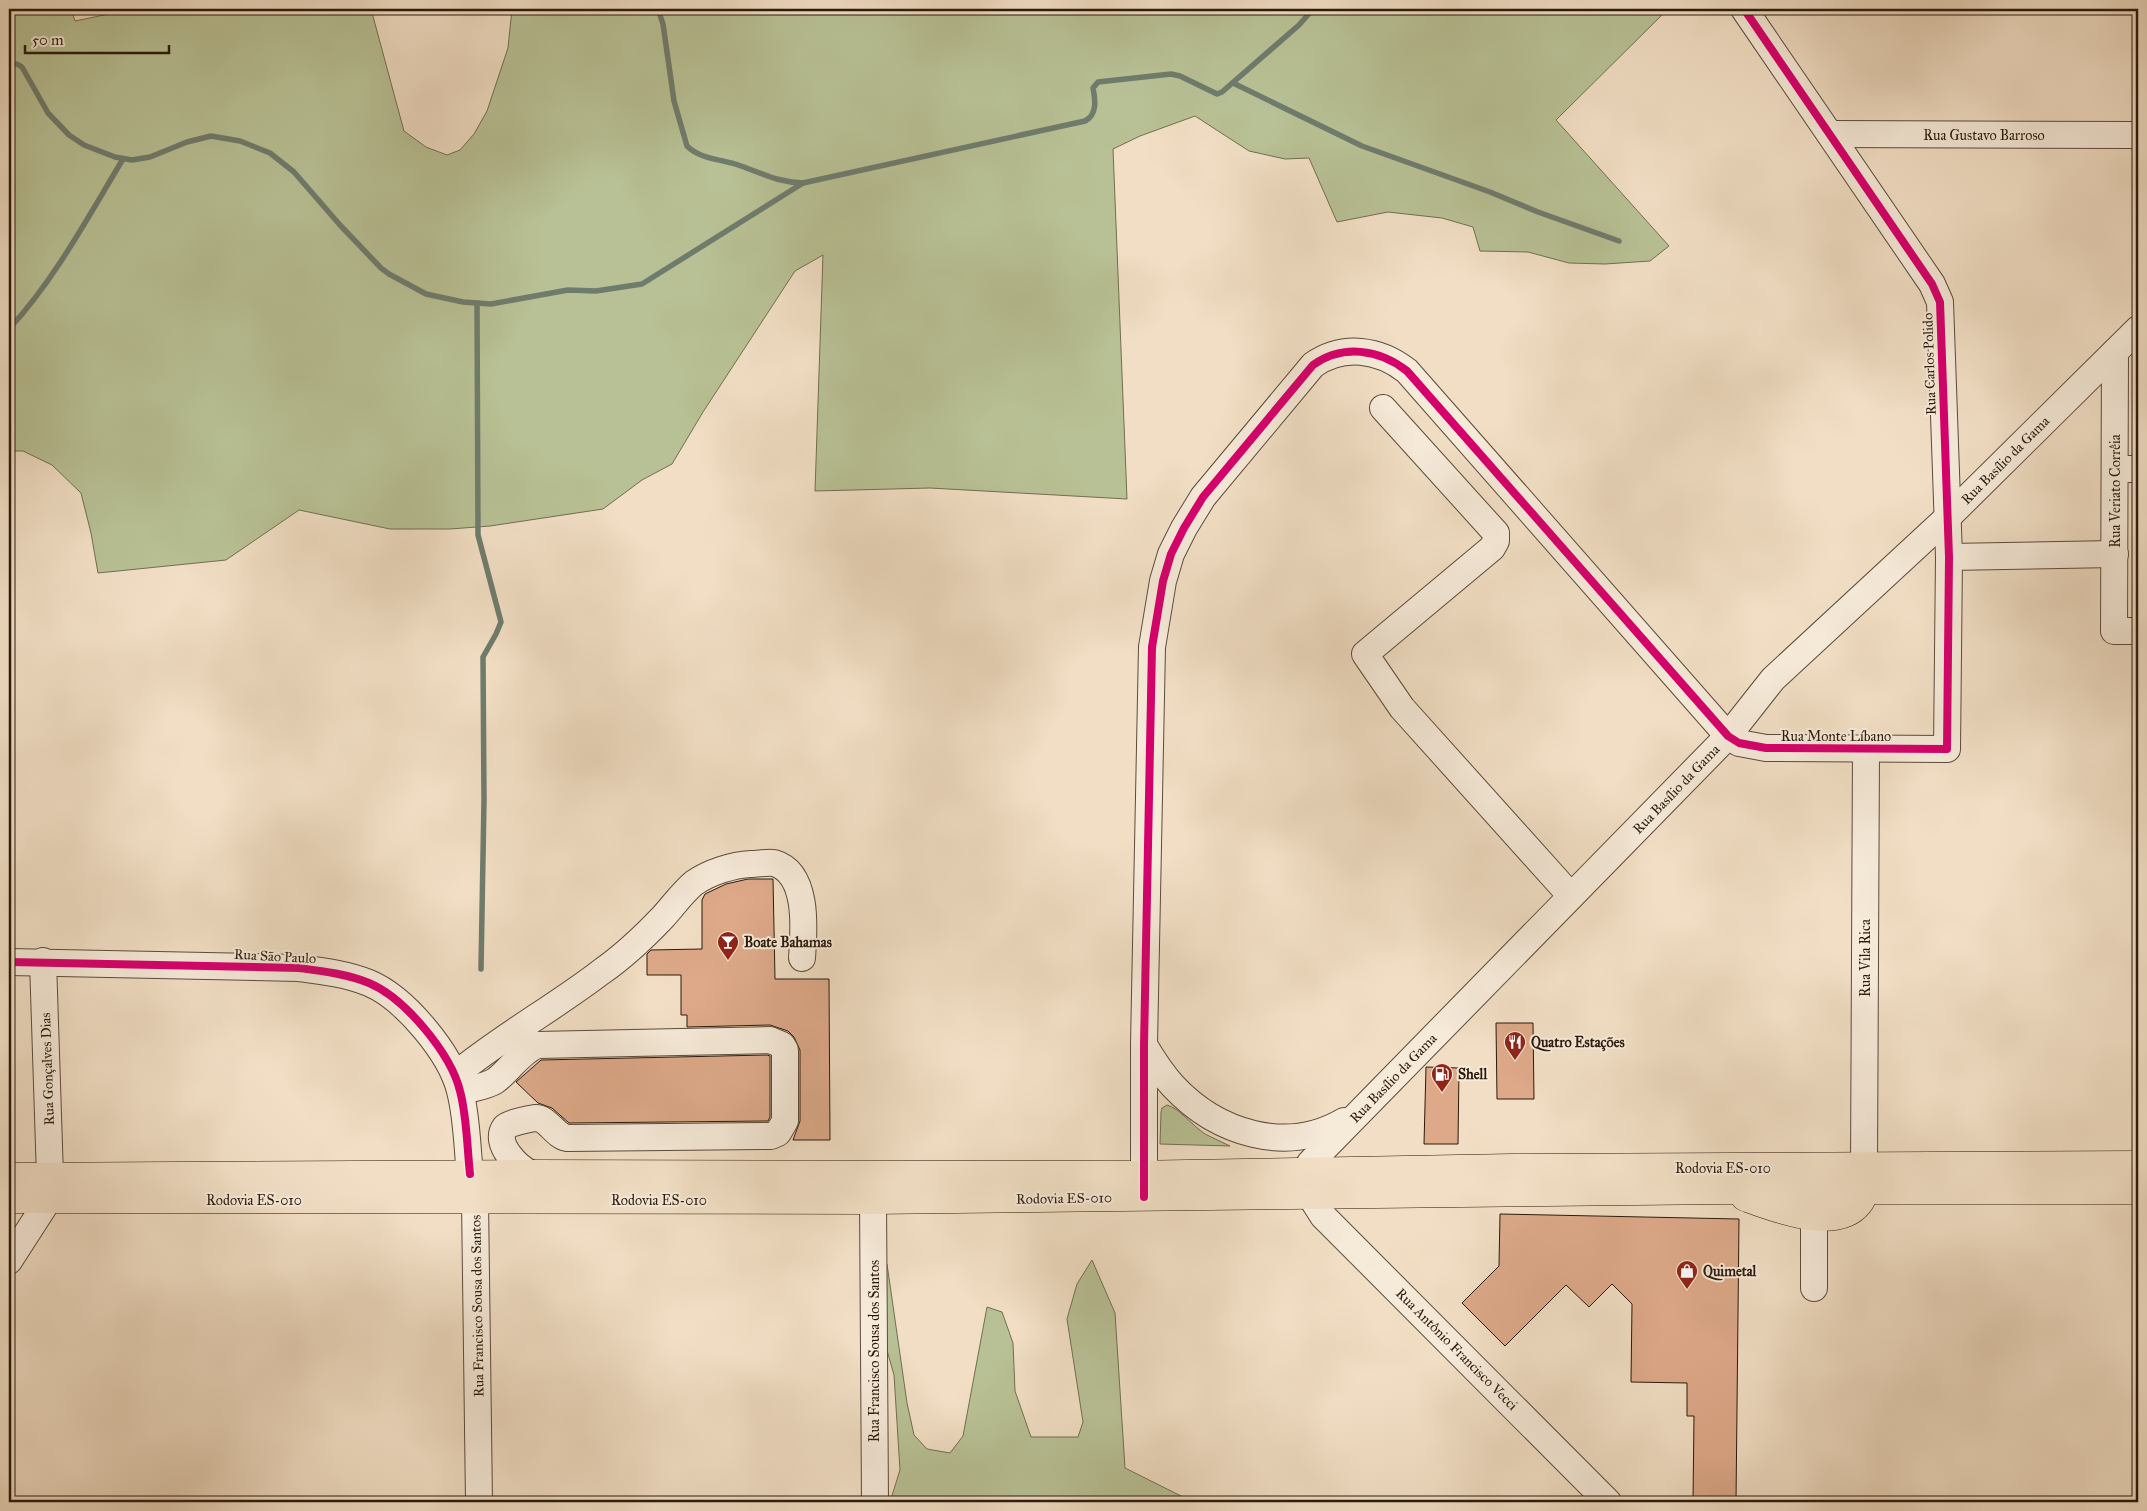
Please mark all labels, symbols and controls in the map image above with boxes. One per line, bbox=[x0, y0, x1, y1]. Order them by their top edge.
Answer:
scale bar bbox=[25, 22, 169, 54]
text: 50 m bbox=[32, 31, 64, 49]
street label: Rua Gustavo Barroso bbox=[1923, 127, 2045, 144]
street label: Rua Carlos Polido bbox=[1919, 313, 1940, 415]
street label: Rua Basílio da Gama bbox=[1958, 413, 2053, 508]
street label: Rua Veriato Corrêia bbox=[2107, 434, 2124, 548]
street label: Rua Monte Líbano bbox=[1781, 728, 1891, 745]
street label: Rua Basílio da Gama bbox=[1629, 741, 1723, 838]
street label: Rua Vila Rica bbox=[1857, 919, 1874, 997]
bar icon: Boate Bahamas bbox=[716, 930, 740, 961]
place label: Boate Bahamas bbox=[744, 934, 832, 951]
street label: Rua São Paulo bbox=[233, 946, 317, 967]
street label: Rua Gonçalves Dias bbox=[37, 1012, 58, 1126]
street label: Rua Basílio da Gama bbox=[1346, 1030, 1440, 1127]
restaurant icon: Quatro Estações bbox=[1503, 1030, 1527, 1061]
place label: Quatro Estações bbox=[1531, 1034, 1625, 1052]
fuel station icon: Shell bbox=[1430, 1062, 1454, 1093]
place label: Shell bbox=[1458, 1066, 1488, 1083]
street label: Rodovia ES-010 bbox=[1675, 1160, 1771, 1177]
street label: Rodovia ES-010 bbox=[1016, 1189, 1112, 1208]
street label: Rodovia ES-010 bbox=[206, 1192, 302, 1209]
street label: Rodovia ES-010 bbox=[611, 1192, 707, 1209]
street label: Rua Francisco Sousa dos Santos bbox=[467, 1215, 488, 1397]
shop icon: Quimetal bbox=[1675, 1259, 1699, 1290]
street label: Rua Francisco Sousa dos Santos bbox=[866, 1260, 883, 1442]
place label: Quimetal bbox=[1703, 1263, 1758, 1281]
street label: Rua Antônio Francisco Vecci bbox=[1392, 1285, 1521, 1414]

